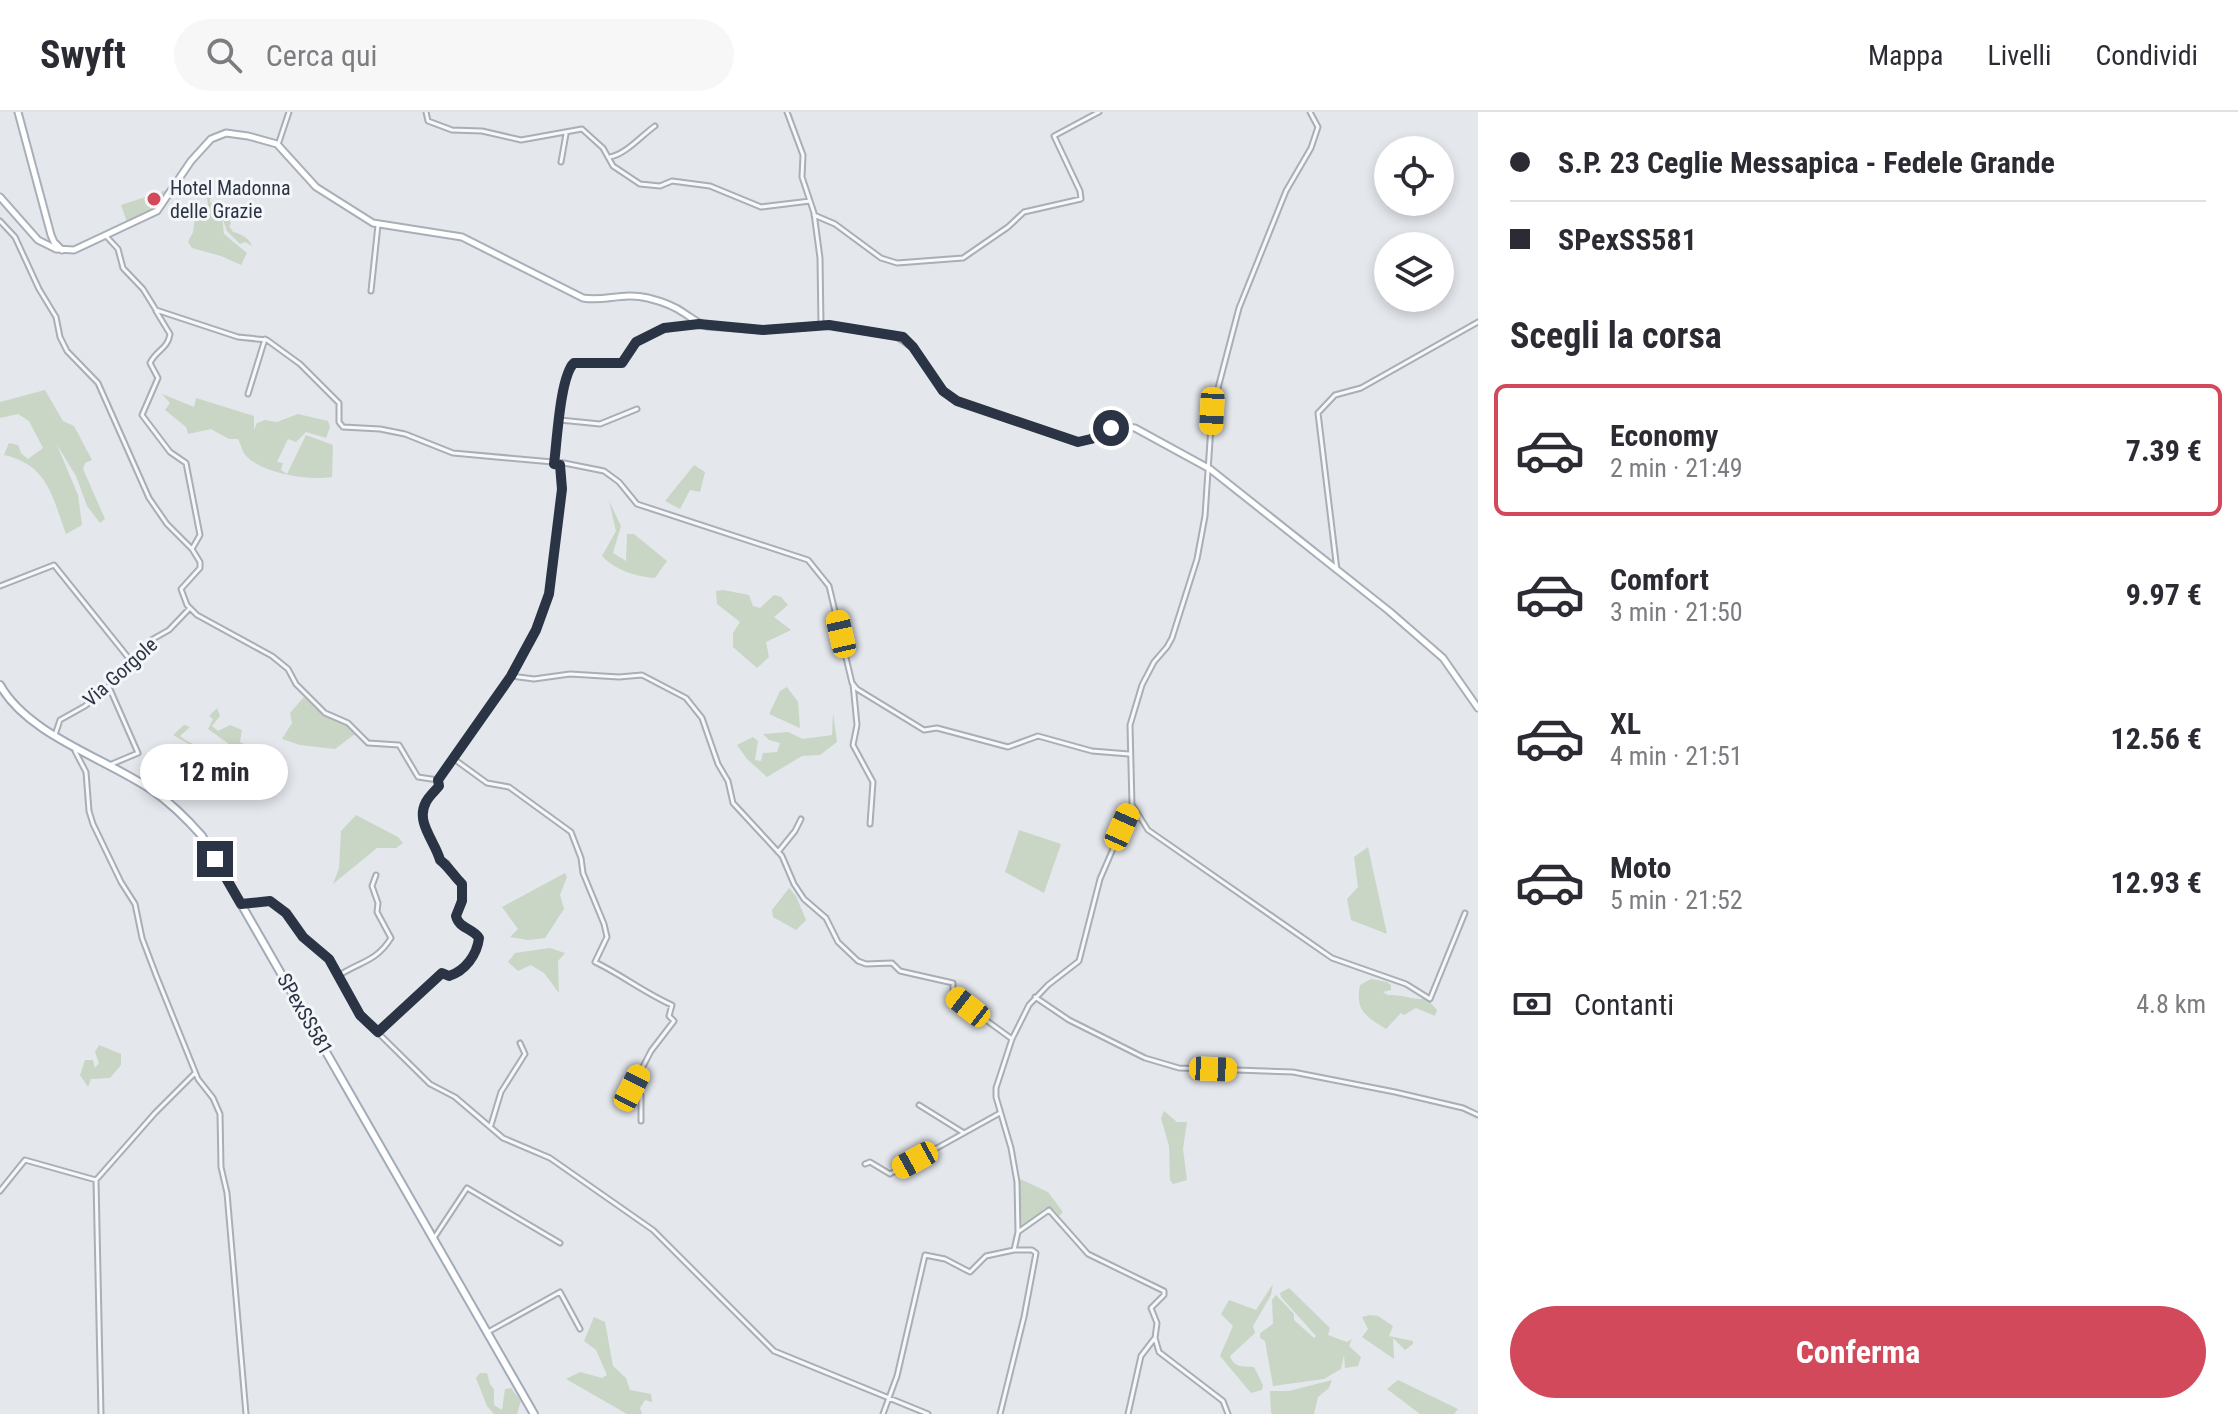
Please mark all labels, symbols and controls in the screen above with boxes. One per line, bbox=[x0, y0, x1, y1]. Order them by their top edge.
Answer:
search box bbox=[174, 19, 734, 91]
text: Swyft bbox=[40, 33, 126, 77]
icon: search bbox=[202, 33, 246, 77]
text: Cerca qui bbox=[266, 38, 377, 73]
text: Mappa bbox=[1868, 39, 1944, 72]
text: Livelli bbox=[1988, 39, 2051, 72]
text: Condividi bbox=[2095, 39, 2198, 72]
map controls bbox=[1374, 136, 1454, 312]
button: locate bbox=[1374, 136, 1454, 216]
text: S.P. 23 Ceglie Messapica - Fedele Grande bbox=[1558, 145, 2055, 180]
place label: Hotel Madonna delle Grazie bbox=[170, 176, 291, 223]
marker: Hotel Madonna delle Grazie bbox=[145, 190, 163, 208]
text: SPexSS581 bbox=[1558, 222, 1697, 257]
button: layers bbox=[1374, 232, 1454, 312]
text: Scegli la corsa bbox=[1510, 315, 1722, 357]
car bbox=[1199, 386, 1225, 436]
route start bbox=[1093, 410, 1129, 446]
icon: car bbox=[1514, 414, 1586, 486]
text: Economy bbox=[1610, 418, 1718, 453]
text: 7.39 € bbox=[2126, 433, 2202, 468]
text: 2 min · 21:49 bbox=[1610, 453, 1743, 483]
icon: car bbox=[1514, 558, 1586, 630]
text: Comfort bbox=[1610, 562, 1709, 597]
text: 9.97 € bbox=[2126, 577, 2202, 612]
text: 3 min · 21:50 bbox=[1610, 597, 1743, 627]
car bbox=[824, 608, 858, 660]
street label: Via Gorgole bbox=[78, 632, 162, 712]
icon: car bbox=[1514, 702, 1586, 774]
text: XL bbox=[1610, 706, 1641, 741]
text: 12.56 € bbox=[2111, 721, 2202, 756]
text: 4 min · 21:51 bbox=[1610, 741, 1743, 771]
callout: 12 min bbox=[141, 743, 289, 799]
text: 12 min bbox=[179, 757, 249, 787]
car bbox=[1101, 800, 1143, 854]
route end bbox=[197, 841, 233, 877]
icon: car bbox=[1514, 846, 1586, 918]
text: Moto bbox=[1610, 850, 1671, 885]
text: 12.93 € bbox=[2111, 865, 2202, 900]
text: 5 min · 21:52 bbox=[1610, 885, 1743, 915]
street label: SPexSS581 bbox=[272, 969, 338, 1059]
icon: cash bbox=[1510, 982, 1554, 1026]
car bbox=[942, 983, 994, 1031]
text: Contanti bbox=[1574, 987, 1674, 1022]
text: 4.8 km bbox=[2136, 989, 2206, 1019]
car bbox=[1189, 1056, 1237, 1082]
car bbox=[610, 1061, 654, 1115]
car bbox=[888, 1138, 942, 1182]
button: Conferma bbox=[1510, 1306, 2206, 1398]

